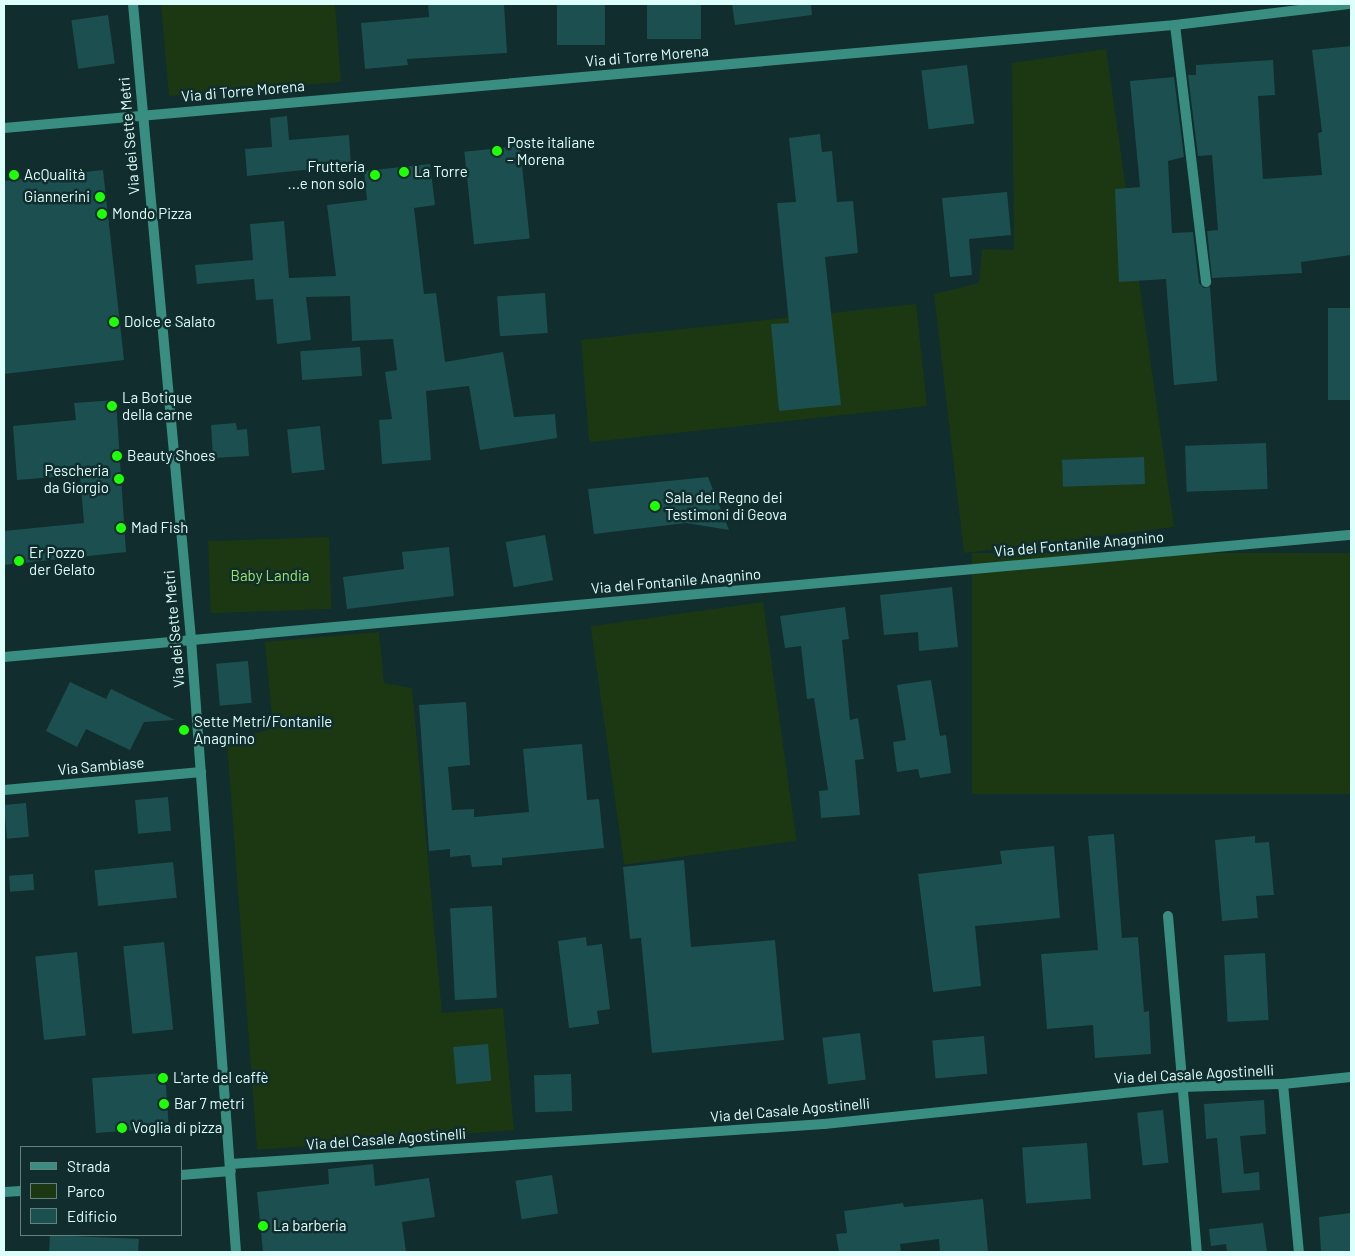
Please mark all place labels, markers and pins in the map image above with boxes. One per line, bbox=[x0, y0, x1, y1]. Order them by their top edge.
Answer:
place label: Poste italiane – Morena bbox=[507, 133, 595, 168]
marker: Poste italiane – Morena bbox=[491, 145, 503, 157]
place label: Frutteria ...e non solo bbox=[288, 157, 365, 192]
place label: La Torre bbox=[414, 163, 468, 181]
place label: AcQualità bbox=[24, 166, 85, 184]
marker: La Torre bbox=[398, 166, 410, 178]
marker: AcQualità bbox=[8, 169, 20, 181]
marker: Frutteria ...e non solo bbox=[369, 169, 381, 181]
place label: Giannerini bbox=[24, 188, 90, 206]
marker: Giannerini bbox=[94, 191, 106, 203]
place label: Mondo Pizza bbox=[112, 205, 192, 223]
marker: Mondo Pizza bbox=[96, 208, 108, 220]
place label: Dolce e Salato bbox=[124, 313, 215, 331]
marker: Dolce e Salato bbox=[108, 316, 120, 328]
place label: La Botique della carne bbox=[122, 388, 193, 423]
marker: La Botique della carne bbox=[106, 400, 118, 412]
place label: Beauty Shoes bbox=[127, 447, 215, 465]
marker: Beauty Shoes bbox=[111, 450, 123, 462]
place label: Pescheria da Giorgio bbox=[44, 461, 109, 496]
marker: Pescheria da Giorgio bbox=[113, 473, 125, 485]
place label: Sala del Regno dei Testimoni di Geova bbox=[665, 488, 787, 523]
marker: Sala del Regno dei Testimoni di Geova bbox=[649, 500, 661, 512]
place label: Mad Fish bbox=[131, 519, 188, 537]
marker: Mad Fish bbox=[115, 522, 127, 534]
place label: Er Pozzo der Gelato bbox=[29, 543, 95, 578]
marker: Er Pozzo der Gelato bbox=[13, 555, 25, 567]
place label: Sette Metri/Fontanile Anagnino bbox=[194, 712, 332, 747]
marker: Sette Metri/Fontanile Anagnino bbox=[178, 724, 190, 736]
place label: L'arte del caffè bbox=[173, 1069, 268, 1087]
marker: L'arte del caffè bbox=[157, 1072, 169, 1084]
place label: Bar 7 metri bbox=[174, 1095, 244, 1113]
marker: Bar 7 metri bbox=[158, 1098, 170, 1110]
place label: Voglia di pizza bbox=[132, 1119, 222, 1137]
marker: Voglia di pizza bbox=[116, 1122, 128, 1134]
place label: La barberia bbox=[273, 1217, 347, 1235]
marker: La barberia bbox=[257, 1220, 269, 1232]

